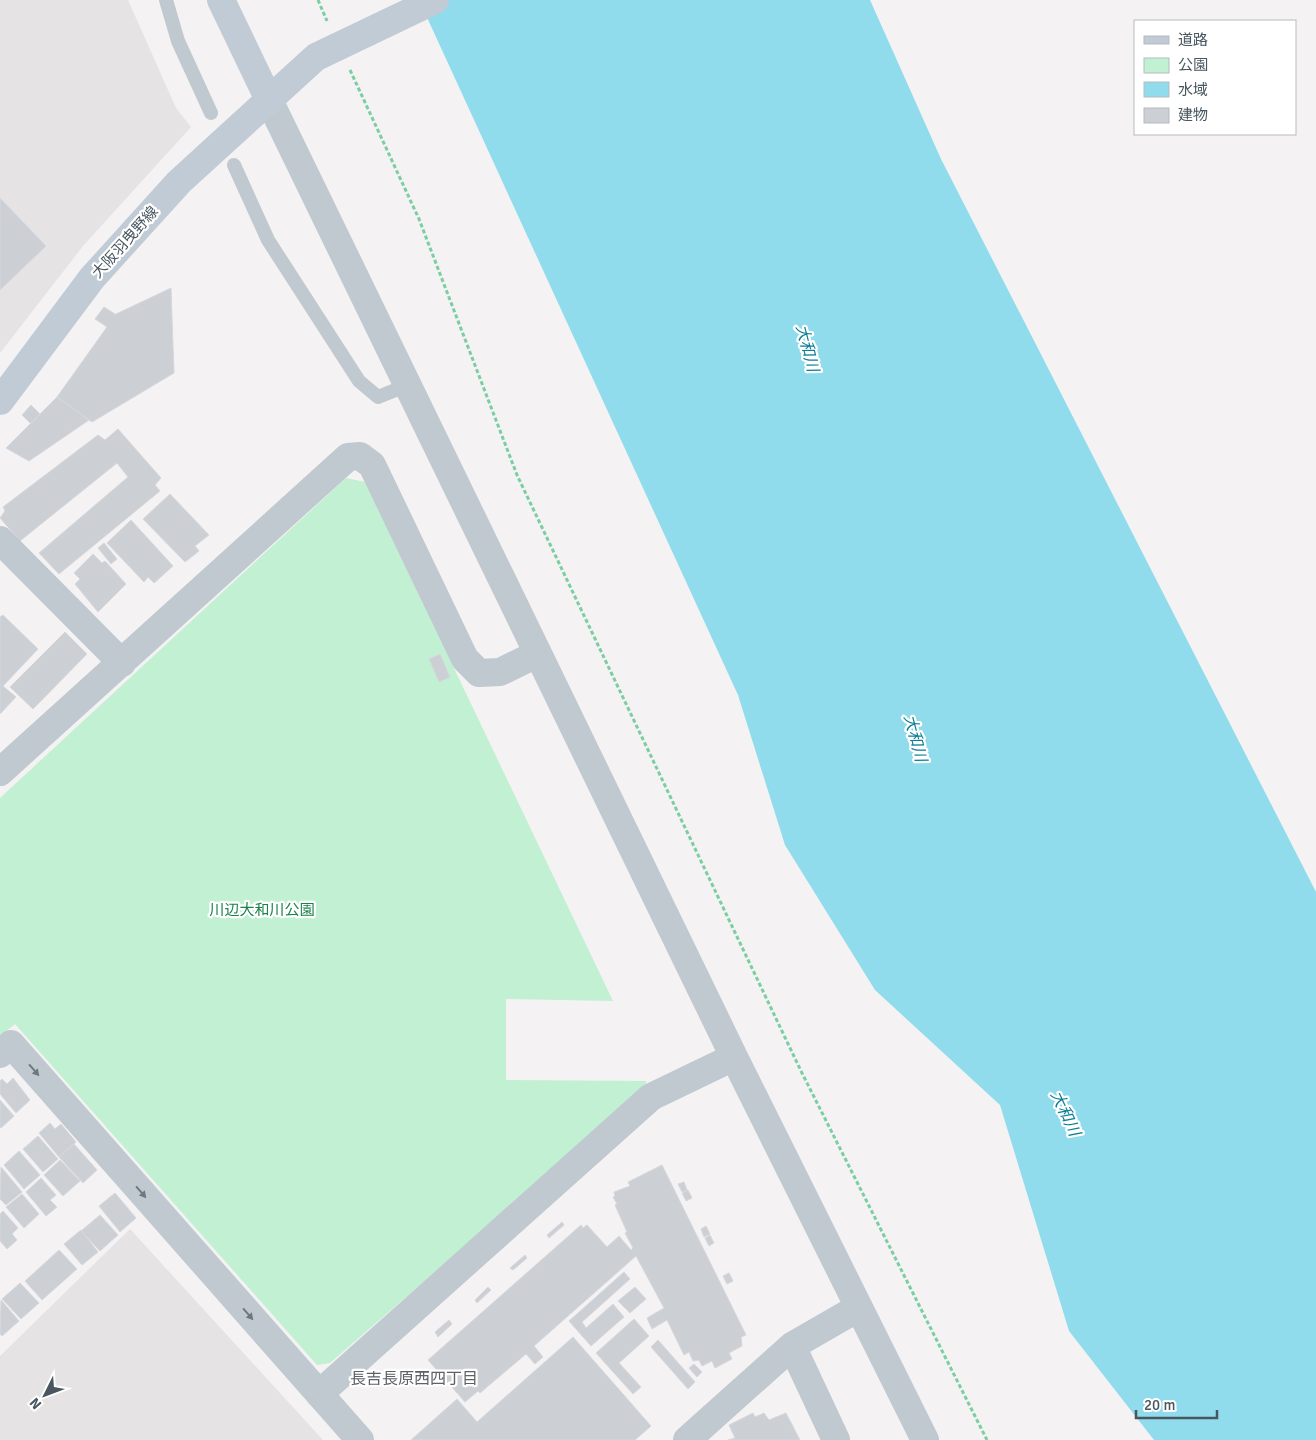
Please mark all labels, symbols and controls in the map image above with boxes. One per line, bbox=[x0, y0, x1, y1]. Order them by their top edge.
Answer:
legend bbox=[1134, 20, 1296, 135]
text: 道路 bbox=[1178, 31, 1208, 49]
text: 公園 bbox=[1178, 56, 1208, 74]
text: 水域 bbox=[1178, 81, 1208, 99]
text: 建物 bbox=[1178, 106, 1208, 124]
street label: 大阪羽曳野線 bbox=[88, 203, 162, 281]
water label: 大和川 bbox=[791, 322, 823, 376]
water label: 大和川 bbox=[899, 712, 931, 766]
park label: 川辺大和川公園 bbox=[209, 901, 315, 919]
one-way arrow bbox=[28, 1063, 39, 1076]
water label: 大和川 bbox=[1046, 1087, 1085, 1141]
one-way arrow bbox=[135, 1185, 147, 1197]
one-way arrow bbox=[243, 1307, 254, 1320]
district label: 長吉長原西四丁目 bbox=[350, 1369, 478, 1389]
north arrow bbox=[20, 1370, 70, 1420]
scale bar bbox=[1136, 1388, 1217, 1420]
text: N bbox=[26, 1394, 45, 1413]
text: 20 m bbox=[1144, 1396, 1175, 1414]

